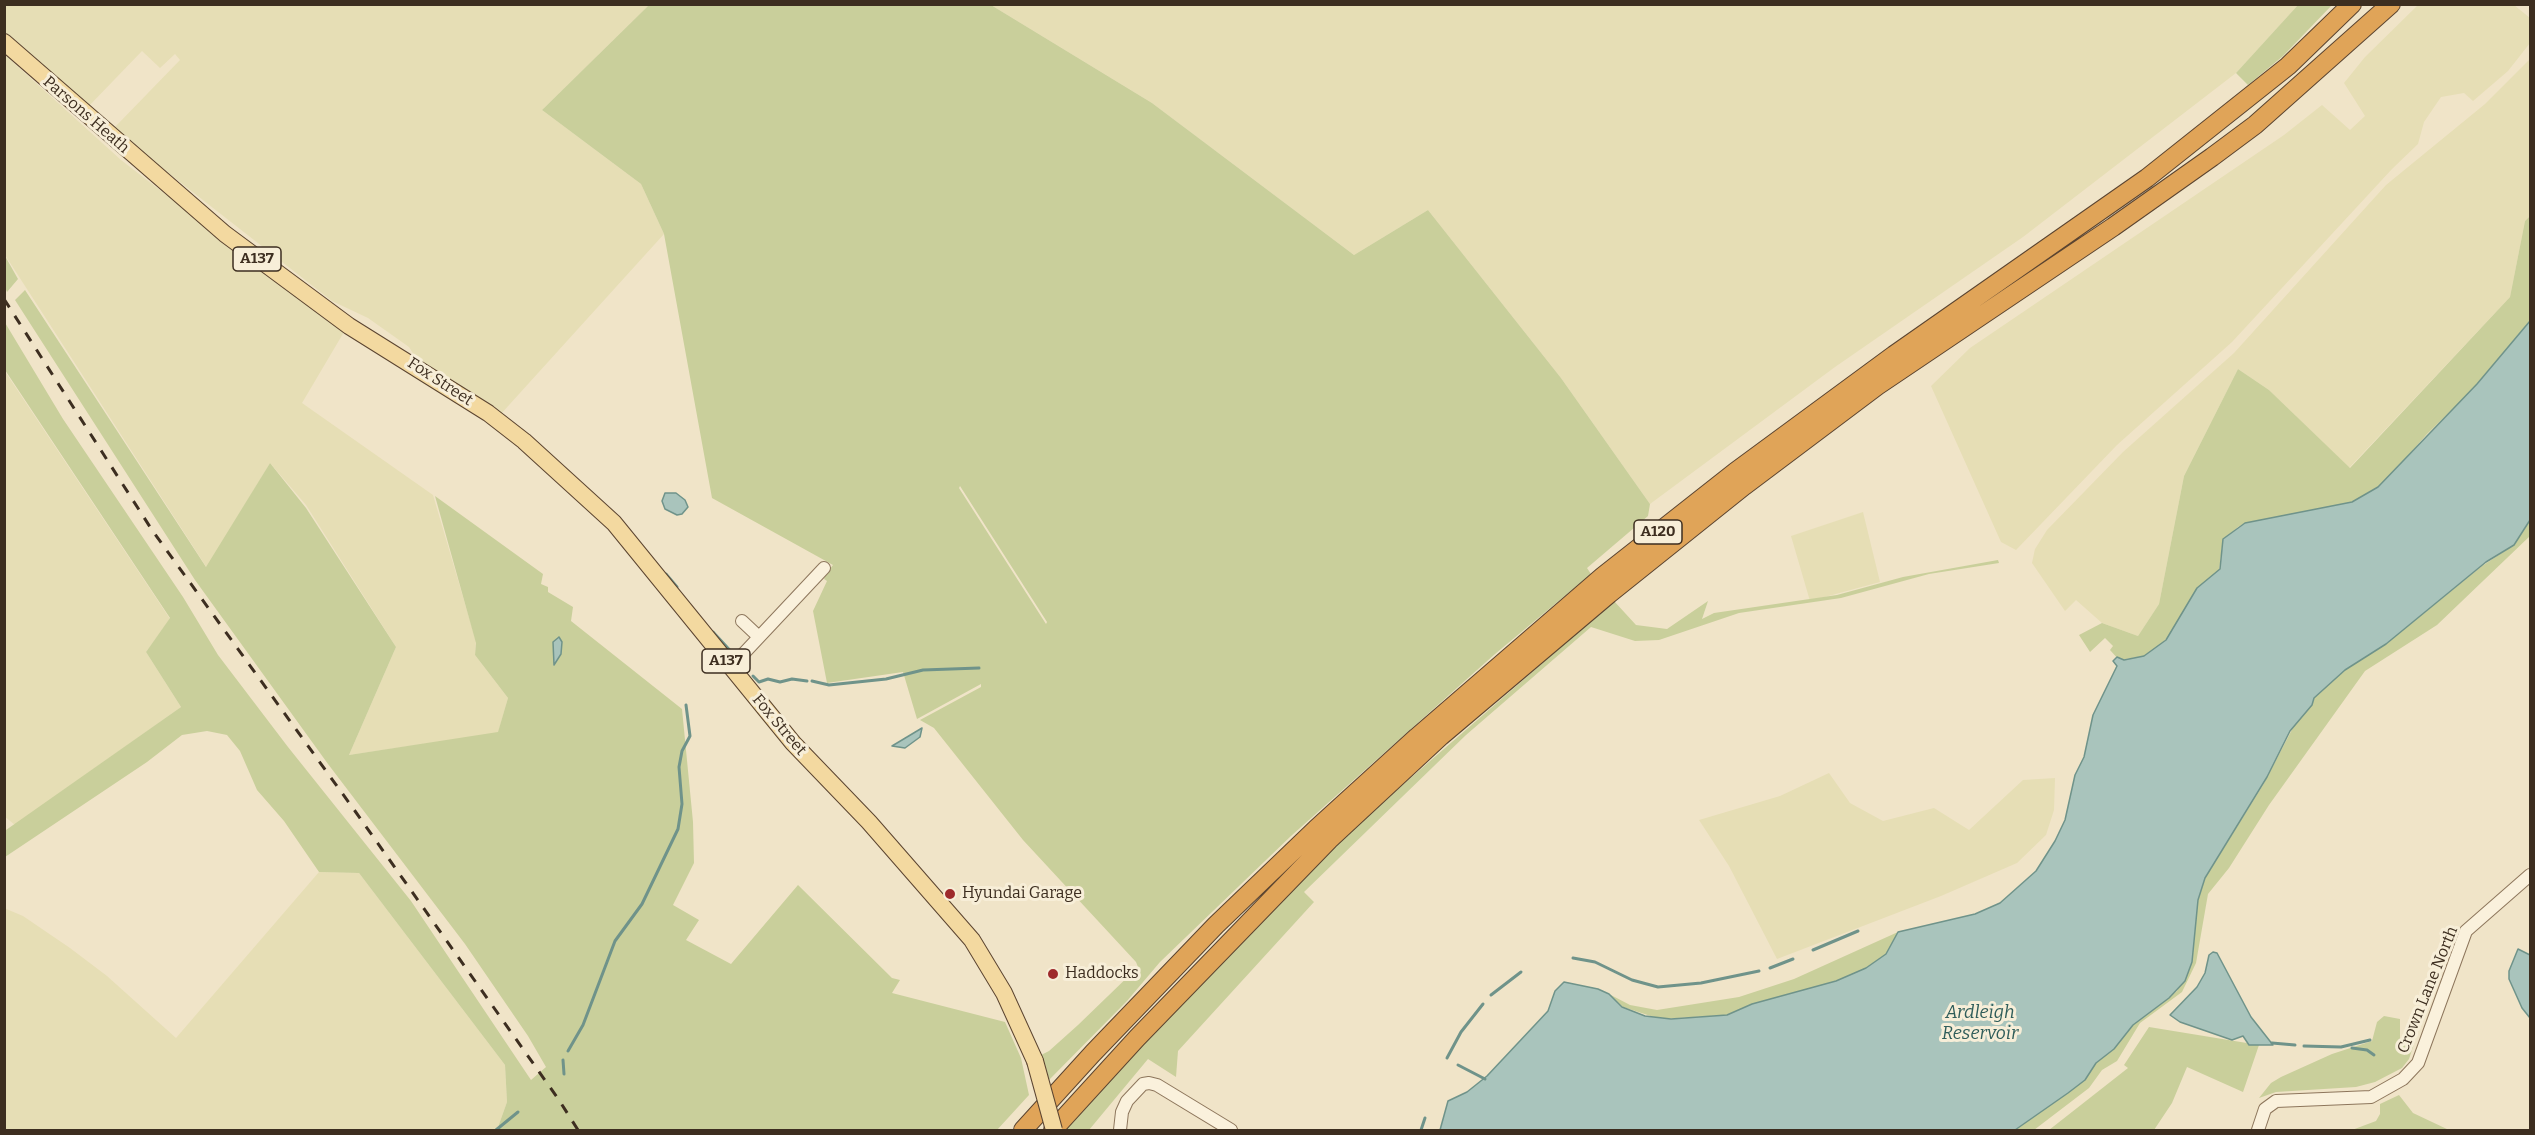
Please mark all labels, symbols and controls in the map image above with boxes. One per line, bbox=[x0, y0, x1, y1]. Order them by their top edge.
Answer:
street label: Parsons Heath bbox=[39, 72, 133, 158]
road number: A137 bbox=[233, 247, 281, 271]
street label: Fox Street bbox=[404, 354, 476, 410]
road number: A120 bbox=[1634, 520, 1682, 544]
road number: A137 bbox=[702, 649, 750, 673]
street label: Fox Street bbox=[748, 690, 810, 760]
place label: Hyundai Garage bbox=[962, 884, 1082, 904]
marker: Hyundai Garage bbox=[943, 887, 957, 901]
street label: Crown Lane North bbox=[2394, 924, 2462, 1056]
place label: Haddocks bbox=[1065, 964, 1139, 984]
marker: Haddocks bbox=[1046, 967, 1060, 981]
water label: Ardleigh Reservoir bbox=[1942, 1002, 2018, 1044]

